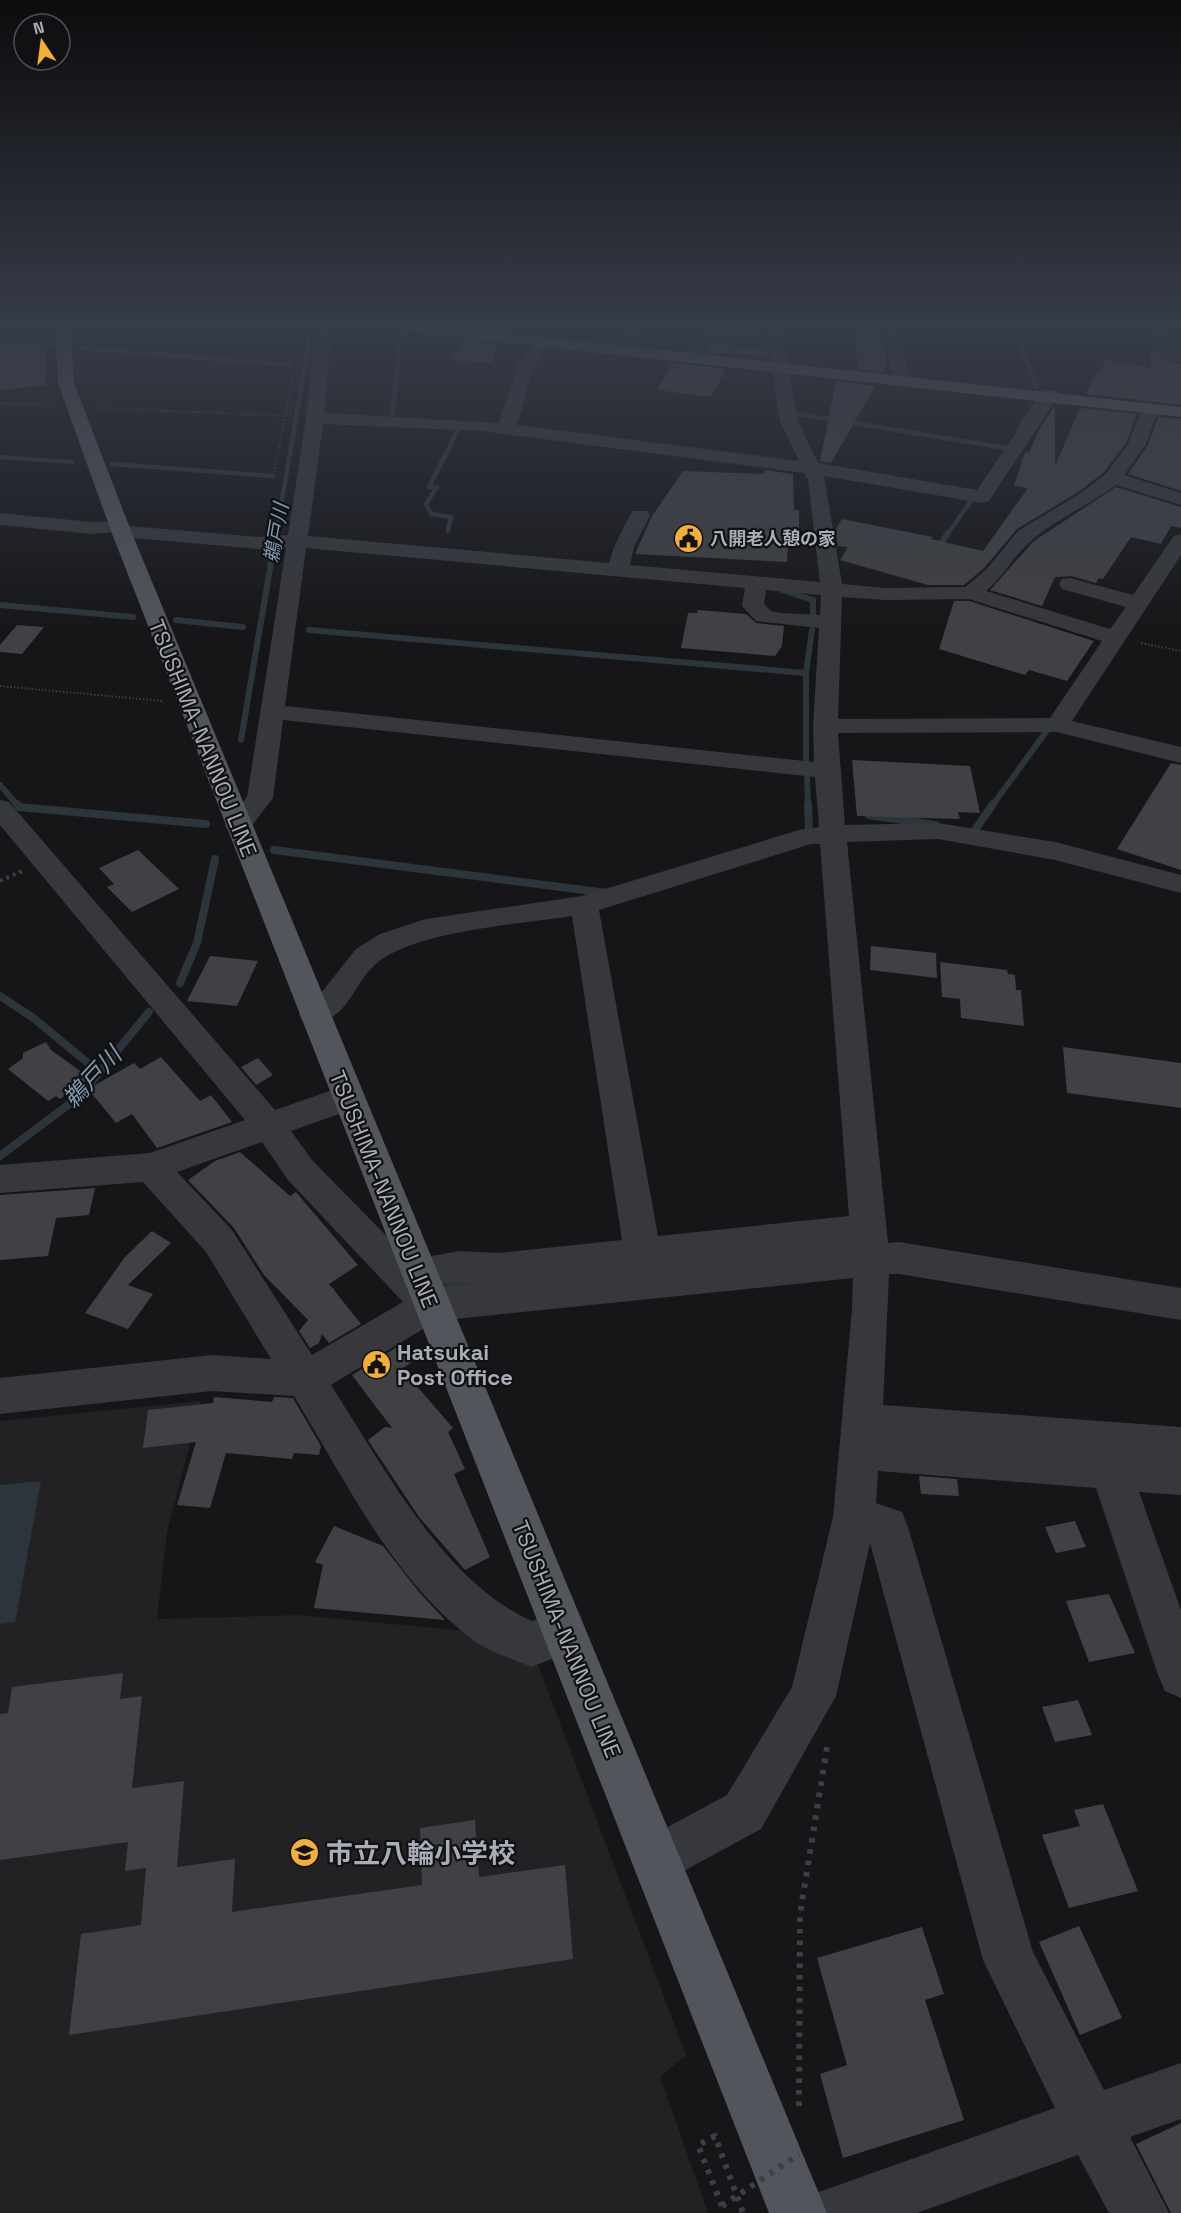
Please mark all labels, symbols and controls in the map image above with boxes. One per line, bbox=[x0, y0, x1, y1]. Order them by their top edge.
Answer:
north arrow bbox=[12, 12, 72, 72]
text: N bbox=[31, 16, 46, 39]
water label: 鵜戸川 bbox=[258, 499, 294, 565]
public building icon: 八開老人憩の家 bbox=[673, 522, 705, 554]
place label: 八開老人憩の家 bbox=[710, 527, 836, 550]
street label: TSUSHIMA-NANNOU LINE bbox=[143, 615, 263, 861]
water label: 鵜戸川 bbox=[56, 1038, 130, 1114]
street label: TSUSHIMA-NANNOU LINE bbox=[324, 1066, 444, 1312]
place label: Hatsukai Post Office bbox=[397, 1338, 513, 1391]
public building icon: Hatsukai Post Office bbox=[360, 1349, 392, 1381]
street label: TSUSHIMA-NANNOU LINE bbox=[507, 1516, 627, 1762]
place label: 市立八輪小学校 bbox=[326, 1836, 515, 1871]
school or university icon: 市立八輪小学校 bbox=[289, 1837, 321, 1869]

